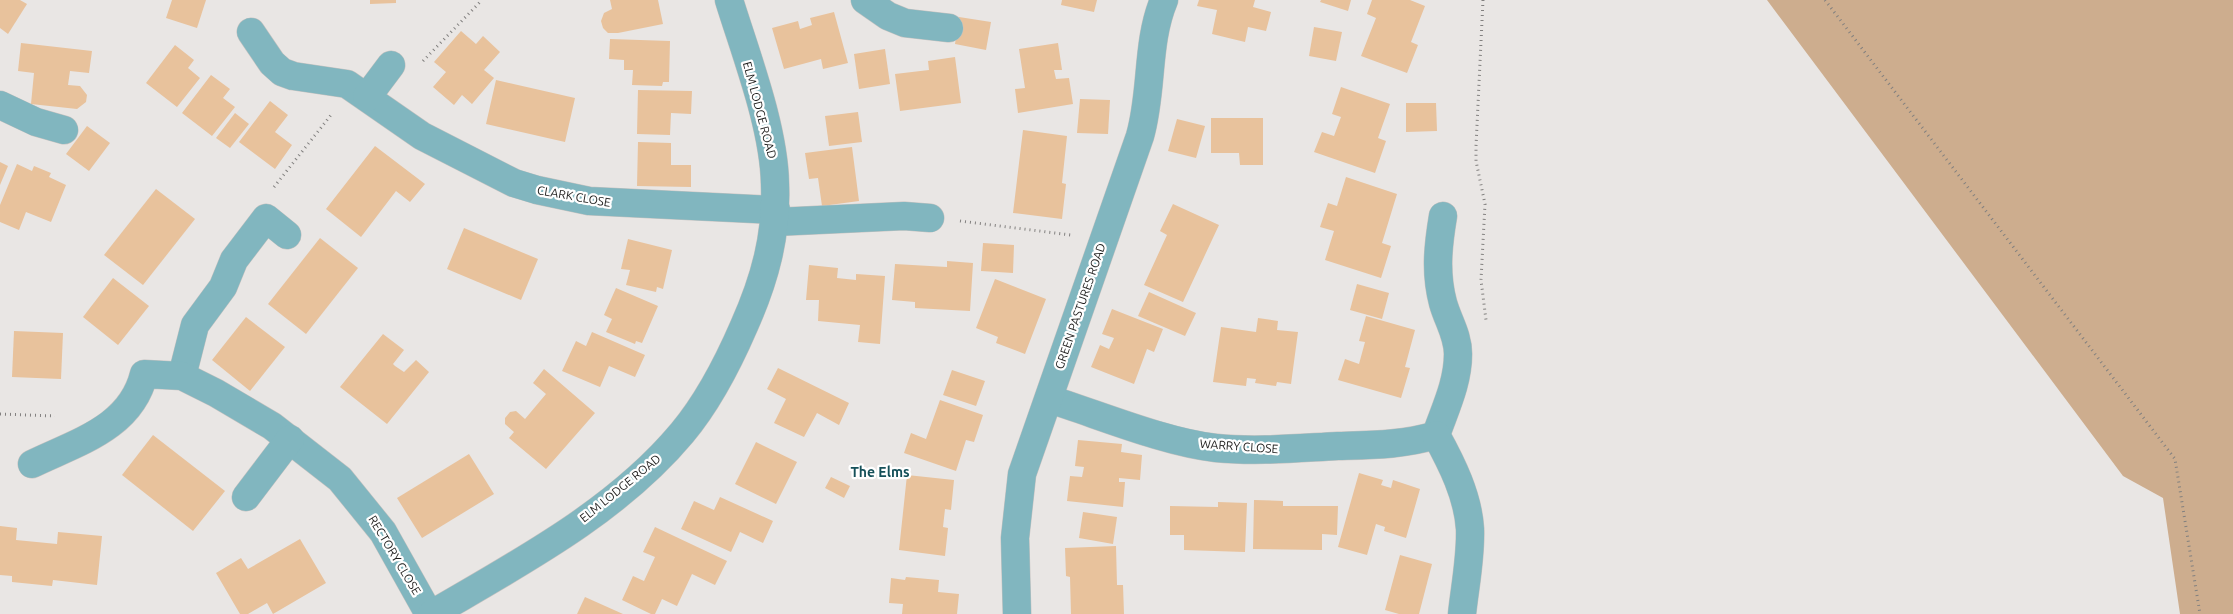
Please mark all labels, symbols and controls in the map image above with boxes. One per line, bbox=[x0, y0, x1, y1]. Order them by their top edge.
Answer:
street label: ELM LODGE ROAD bbox=[741, 60, 779, 160]
street label: CLARK CLOSE bbox=[536, 183, 612, 209]
street label: GREEN PASTURES ROAD bbox=[1052, 241, 1108, 371]
street label: WARRY CLOSE bbox=[1199, 437, 1279, 455]
street label: ELM LODGE ROAD bbox=[577, 452, 663, 524]
district label: The Elms bbox=[850, 464, 910, 480]
street label: RECTORY CLOSE bbox=[366, 513, 424, 597]

